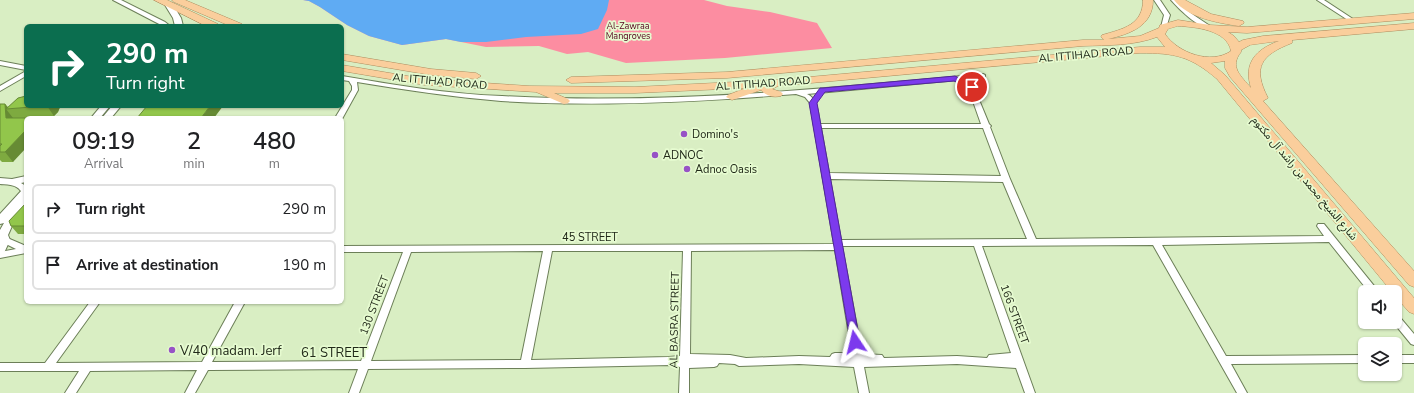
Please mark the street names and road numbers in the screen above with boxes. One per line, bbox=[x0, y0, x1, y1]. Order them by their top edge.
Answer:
street label: AL ITTIHAD ROAD bbox=[1038, 43, 1134, 66]
street label: AL ITTIHAD ROAD bbox=[392, 70, 488, 93]
street label: AL ITTIHAD ROAD bbox=[715, 73, 811, 94]
street label: شارع الشيخ محمد بن راشد آل مكتوم bbox=[1248, 113, 1361, 244]
street label: 45 STREET bbox=[562, 230, 618, 245]
street label: AL BASRA STREET bbox=[666, 271, 683, 369]
street label: 130 STREET bbox=[356, 273, 393, 337]
street label: 166 STREET bbox=[997, 282, 1032, 346]
street label: 61 STREET bbox=[301, 344, 367, 362]

